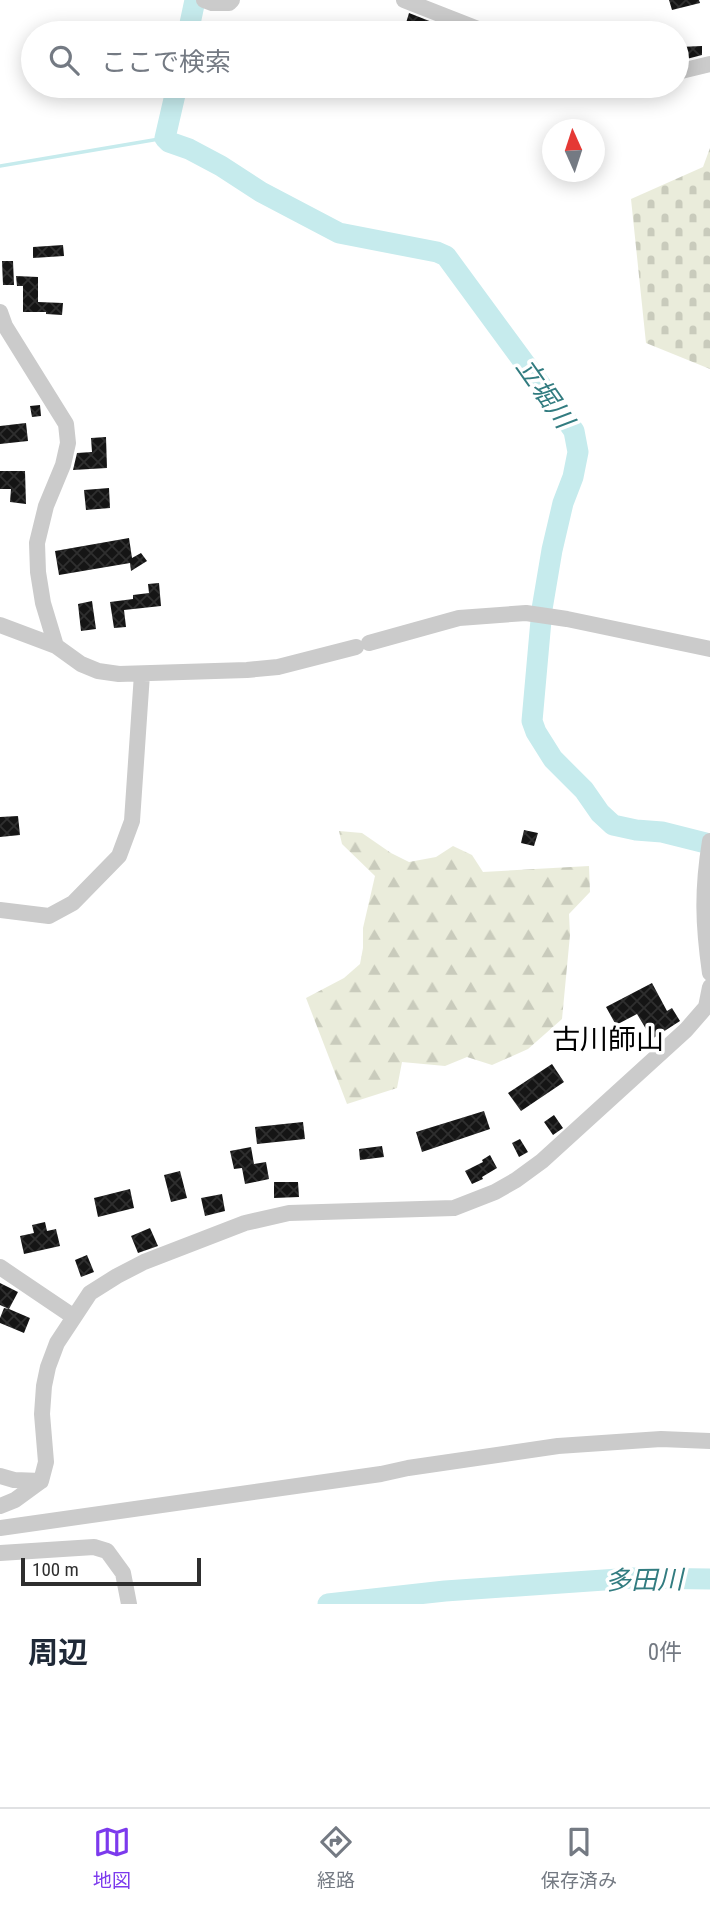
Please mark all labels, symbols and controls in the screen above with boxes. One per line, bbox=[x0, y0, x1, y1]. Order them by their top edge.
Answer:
search box bbox=[21, 21, 689, 98]
icon: search bbox=[45, 41, 83, 79]
text: ここで検索 bbox=[101, 47, 231, 77]
north arrow bbox=[542, 119, 605, 182]
water label: 立堀川 bbox=[510, 352, 581, 436]
district label: 古川師山 bbox=[552, 1023, 664, 1056]
scale bar bbox=[21, 1555, 201, 1587]
text: 100 m bbox=[32, 1558, 79, 1581]
water label: 多田川 bbox=[605, 1564, 686, 1596]
text: 周辺 bbox=[28, 1635, 88, 1670]
text: 0件 bbox=[648, 1639, 682, 1666]
tab: 地図 bbox=[93, 1823, 131, 1892]
tab: 経路 bbox=[317, 1823, 355, 1892]
tab: 保存済み bbox=[541, 1823, 617, 1892]

